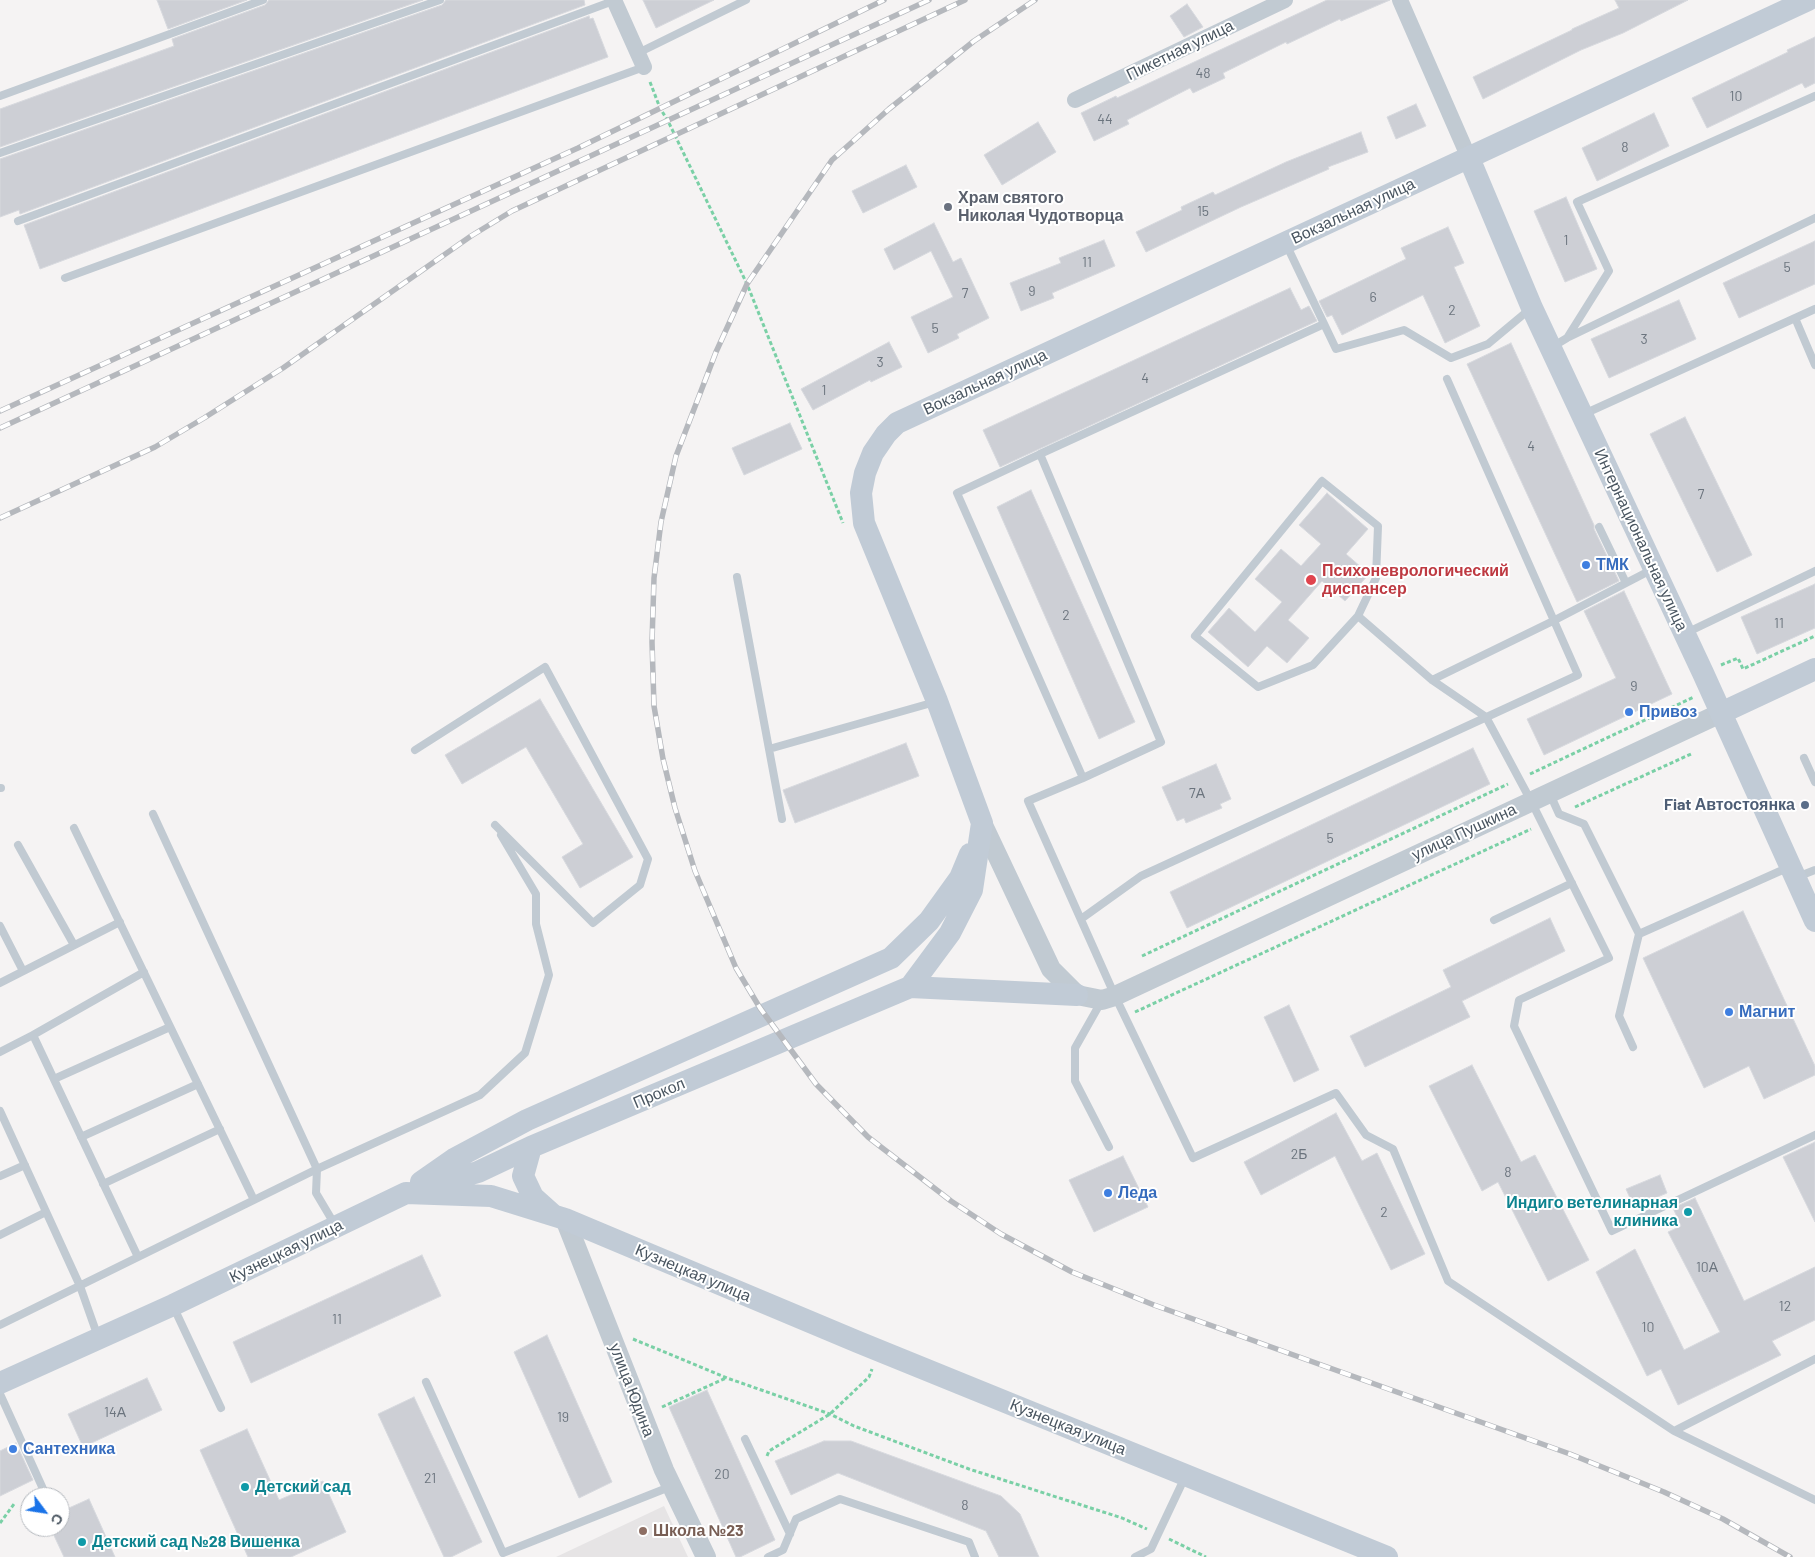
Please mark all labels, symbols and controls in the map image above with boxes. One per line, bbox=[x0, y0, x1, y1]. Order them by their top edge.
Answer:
street label: Пикетная улица bbox=[1123, 16, 1237, 84]
house number: 48 bbox=[1195, 65, 1211, 81]
house number: 10 bbox=[1730, 88, 1742, 104]
house number: 44 bbox=[1097, 111, 1113, 127]
house number: 8 bbox=[1621, 139, 1629, 155]
street label: Вокзальная улица bbox=[1288, 174, 1418, 248]
place label: Храм святого Николая Чудотворца bbox=[958, 188, 1123, 226]
marker: Храм святого Николая Чудотворца bbox=[942, 201, 954, 213]
house number: 15 bbox=[1197, 203, 1209, 219]
house number: 1 bbox=[1564, 232, 1568, 248]
house number: 11 bbox=[1082, 254, 1092, 270]
house number: 5 bbox=[1783, 259, 1791, 275]
house number: 9 bbox=[1028, 283, 1036, 299]
house number: 7 bbox=[962, 285, 968, 301]
house number: 6 bbox=[1369, 289, 1377, 305]
house number: 2 bbox=[1448, 302, 1456, 318]
house number: 5 bbox=[931, 320, 939, 336]
house number: 3 bbox=[1640, 331, 1648, 347]
street label: Вокзальная улица bbox=[920, 345, 1050, 419]
house number: 3 bbox=[876, 354, 884, 370]
house number: 4 bbox=[1141, 370, 1149, 386]
house number: 1 bbox=[822, 382, 826, 398]
house number: 4 bbox=[1527, 438, 1535, 454]
street label: Интернациональная улица bbox=[1590, 446, 1692, 634]
house number: 7 bbox=[1698, 486, 1704, 502]
place label: ТМК bbox=[1596, 555, 1629, 575]
marker: ТМК bbox=[1580, 559, 1592, 571]
place label: Психоневрологический диспансер bbox=[1322, 561, 1509, 599]
marker: Психоневрологический диспансер bbox=[1304, 573, 1318, 587]
house number: 2 bbox=[1062, 607, 1070, 623]
house number: 11 bbox=[1774, 615, 1784, 631]
house number: 9 bbox=[1630, 678, 1638, 694]
place label: Привоз bbox=[1639, 702, 1697, 722]
marker: Привоз bbox=[1623, 706, 1635, 718]
house number: 7А bbox=[1189, 785, 1205, 801]
place label: Fiat Автостоянка bbox=[1664, 795, 1795, 815]
street label: улица Пушкина bbox=[1409, 799, 1519, 865]
marker: Fiat Автостоянка bbox=[1799, 799, 1811, 811]
house number: 5 bbox=[1326, 830, 1334, 846]
place label: Магнит bbox=[1739, 1002, 1795, 1022]
marker: Магнит bbox=[1723, 1006, 1735, 1018]
street label: Прокол bbox=[630, 1074, 688, 1112]
house number: 2Б bbox=[1291, 1146, 1307, 1162]
house number: 8 bbox=[1504, 1164, 1512, 1180]
place label: Леда bbox=[1118, 1183, 1157, 1203]
marker: Леда bbox=[1102, 1187, 1114, 1199]
place label: Индиго ветелинарная клиника bbox=[1506, 1193, 1678, 1231]
house number: 2 bbox=[1380, 1204, 1388, 1220]
marker: Индиго ветелинарная клиника bbox=[1682, 1206, 1694, 1218]
street label: Кузнецкая улица bbox=[226, 1215, 346, 1287]
street label: Кузнецкая улица bbox=[632, 1240, 754, 1306]
house number: 10А bbox=[1696, 1259, 1718, 1275]
house number: 12 bbox=[1779, 1298, 1791, 1314]
house number: 11 bbox=[332, 1311, 342, 1327]
house number: 10 bbox=[1642, 1319, 1654, 1335]
street label: улица Юдина bbox=[605, 1341, 659, 1439]
street label: Кузнецкая улица bbox=[1007, 1395, 1129, 1459]
house number: 14А bbox=[104, 1404, 126, 1420]
house number: 19 bbox=[557, 1409, 569, 1425]
place label: Сантехника bbox=[23, 1439, 115, 1459]
marker: Сантехника bbox=[7, 1443, 19, 1455]
house number: 20 bbox=[714, 1466, 730, 1482]
house number: 21 bbox=[424, 1470, 436, 1486]
place label: Детский сад bbox=[255, 1477, 351, 1497]
marker: Детский сад bbox=[239, 1481, 251, 1493]
north arrow bbox=[20, 1487, 70, 1537]
house number: 8 bbox=[961, 1497, 969, 1513]
text: С bbox=[48, 1511, 67, 1528]
place label: Школа №23 bbox=[653, 1521, 744, 1541]
marker: Школа №23 bbox=[637, 1525, 649, 1537]
place label: Детский сад №28 Вишенка bbox=[92, 1532, 300, 1552]
marker: Детский сад №28 Вишенка bbox=[76, 1536, 88, 1548]

